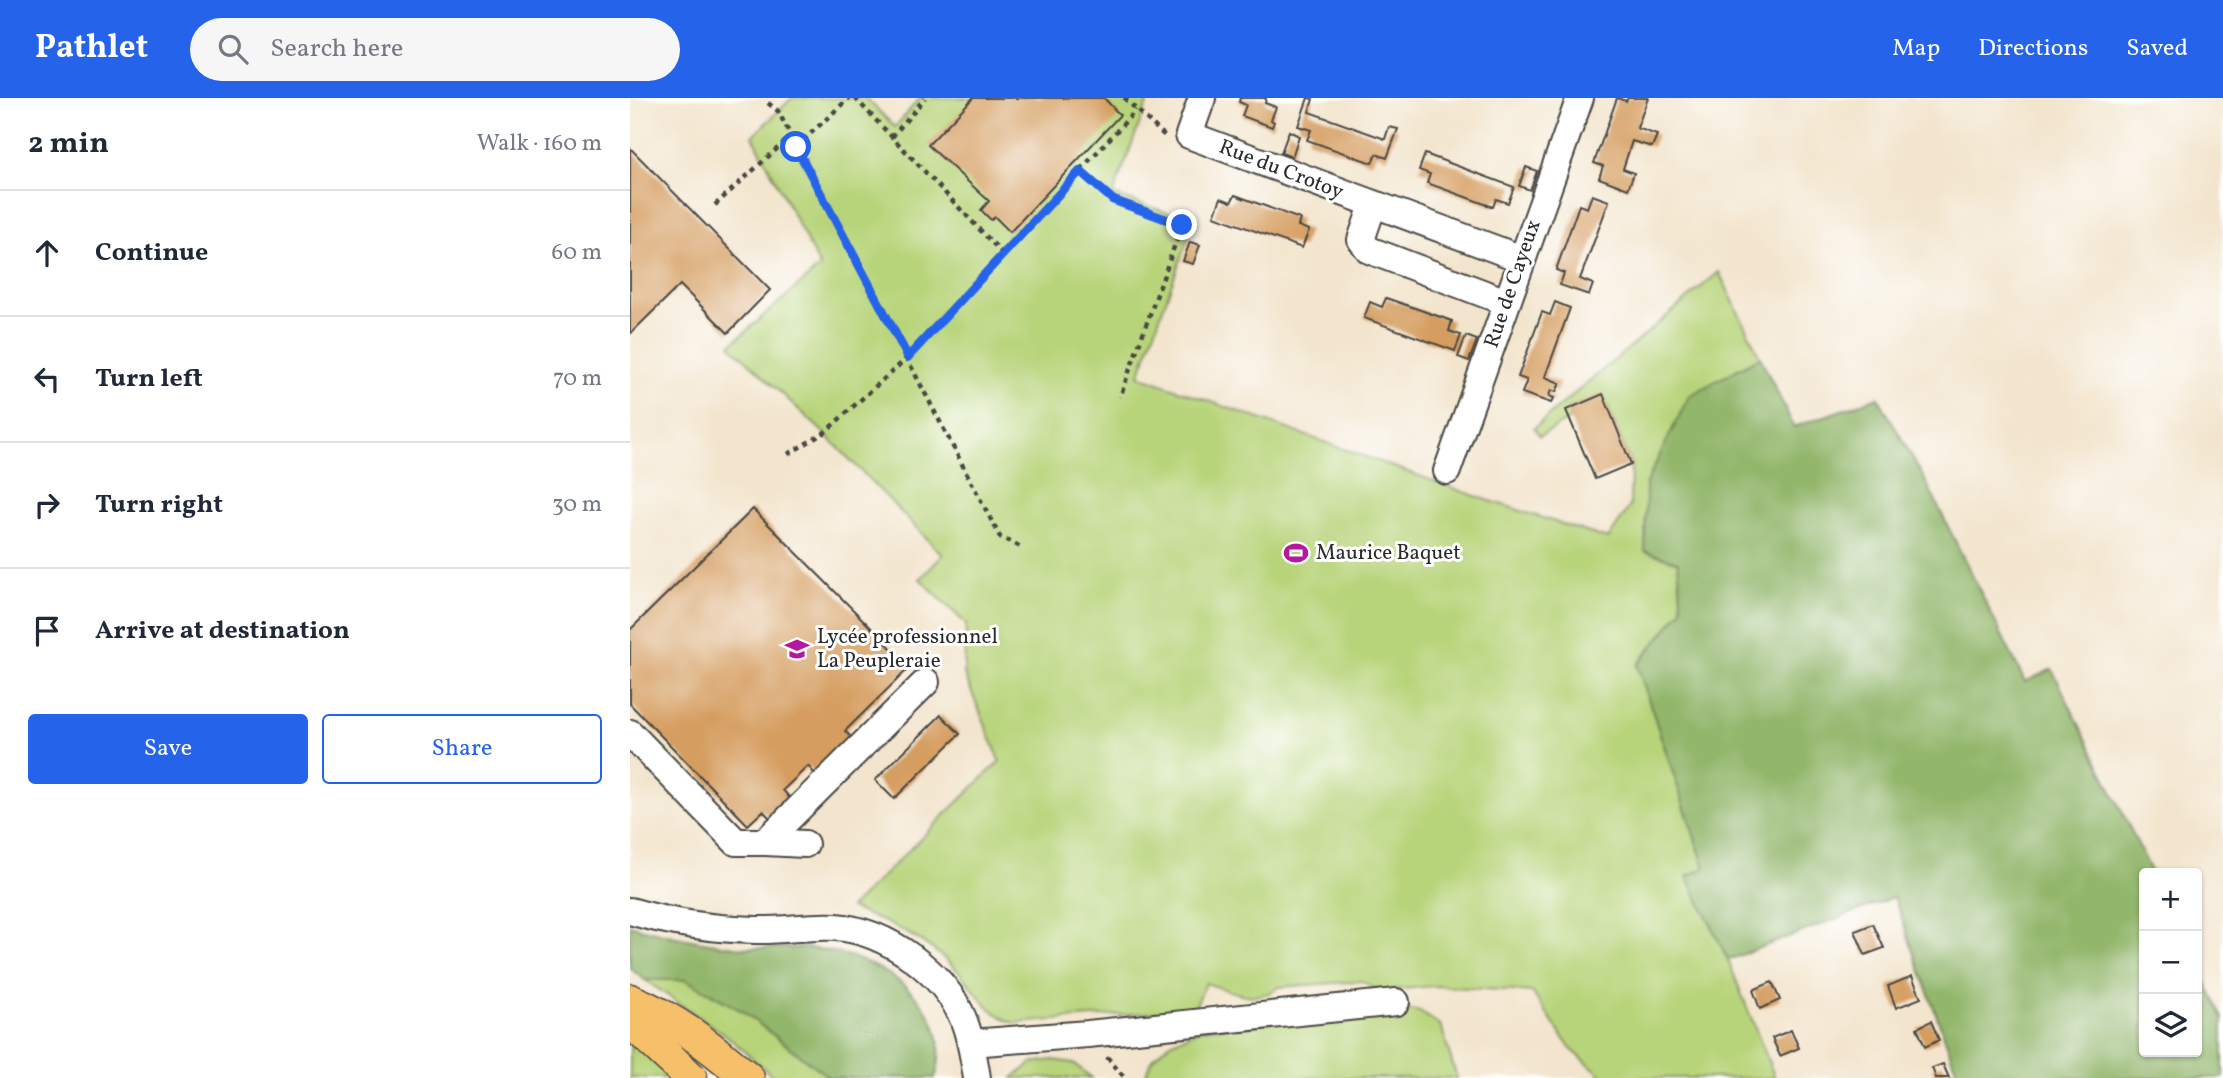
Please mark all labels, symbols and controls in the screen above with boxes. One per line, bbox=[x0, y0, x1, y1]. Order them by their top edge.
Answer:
search box bbox=[190, 18, 680, 81]
text: Pathlet bbox=[35, 26, 148, 72]
icon: search bbox=[214, 30, 252, 68]
text: Search here bbox=[270, 31, 403, 67]
text: Map bbox=[1892, 32, 1940, 66]
text: Directions bbox=[1978, 32, 2088, 66]
text: Saved bbox=[2126, 32, 2188, 66]
text: 2 min bbox=[28, 123, 109, 165]
text: Walk · 160 m bbox=[477, 128, 602, 160]
route start bbox=[780, 131, 811, 162]
street label: Rue du Crotoy bbox=[1214, 133, 1348, 207]
route end bbox=[1166, 209, 1197, 240]
street label: Rue de Cayeux bbox=[1478, 216, 1549, 352]
icon: ahead bbox=[28, 234, 66, 272]
text: Continue bbox=[95, 235, 208, 271]
text: 60 m bbox=[552, 237, 602, 269]
icon: left bbox=[28, 360, 66, 398]
text: Turn left bbox=[95, 361, 203, 397]
text: 70 m bbox=[553, 363, 602, 395]
icon: right bbox=[28, 486, 66, 524]
text: Turn right bbox=[95, 487, 223, 523]
text: 30 m bbox=[552, 489, 602, 521]
sports icon: Maurice Baquet bbox=[1282, 539, 1310, 567]
place label: Maurice Baquet bbox=[1316, 539, 1461, 568]
icon: arrive bbox=[28, 612, 66, 650]
text: Arrive at destination bbox=[95, 613, 350, 649]
place label: Lycée professionnel La Peupleraie bbox=[817, 623, 998, 676]
school or university icon: Lycée professionnel La Peupleraie bbox=[783, 635, 811, 663]
button: Save bbox=[28, 714, 308, 784]
button: Share bbox=[322, 714, 602, 784]
map controls bbox=[2139, 868, 2202, 1057]
button: + bbox=[2139, 868, 2202, 931]
button: − bbox=[2139, 931, 2202, 994]
button: layers bbox=[2139, 994, 2202, 1057]

